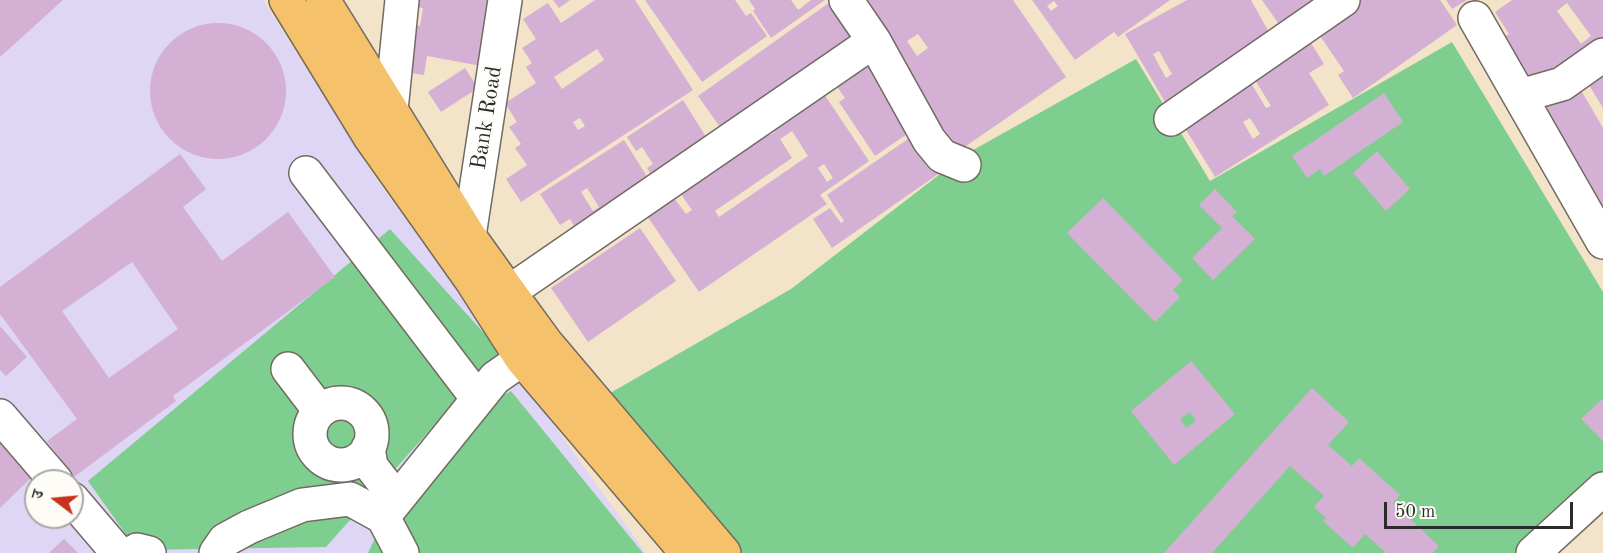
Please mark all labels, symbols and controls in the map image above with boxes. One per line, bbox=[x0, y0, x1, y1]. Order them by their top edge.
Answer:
street label: Bank Road bbox=[466, 64, 508, 172]
north arrow bbox=[24, 469, 84, 529]
text: उ bbox=[30, 488, 47, 501]
scale bar bbox=[1387, 490, 1576, 528]
text: 50 m bbox=[1395, 503, 1435, 521]

